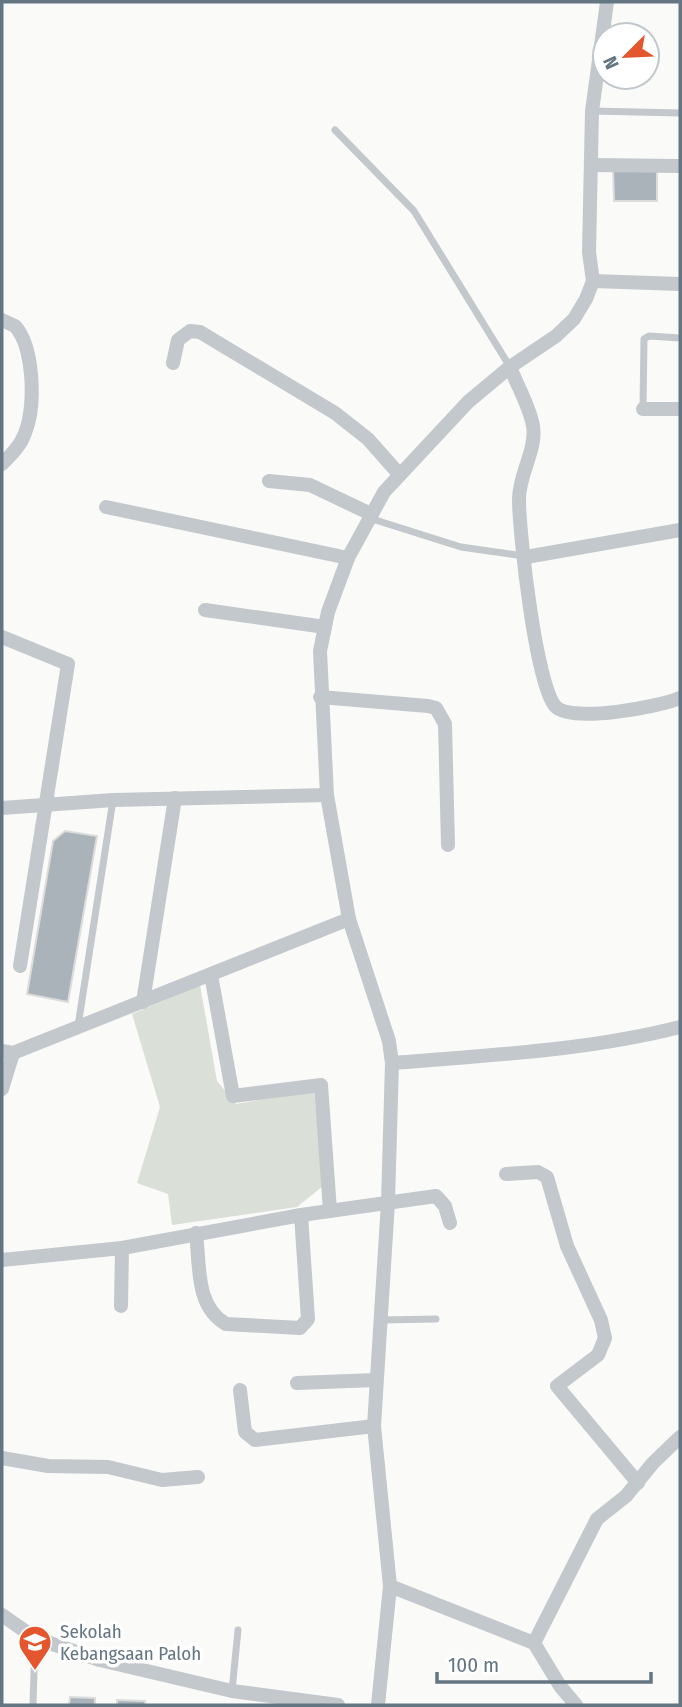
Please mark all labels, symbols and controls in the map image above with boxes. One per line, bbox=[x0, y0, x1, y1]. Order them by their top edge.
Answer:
north arrow bbox=[591, 21, 661, 91]
text: N bbox=[598, 53, 624, 73]
place label: Sekolah Kebangsaan Paloh bbox=[60, 1620, 201, 1665]
school or university icon: Sekolah Kebangsaan Paloh bbox=[16, 1623, 54, 1672]
scale bar bbox=[437, 1640, 650, 1684]
text: 100 m bbox=[448, 1652, 499, 1678]

